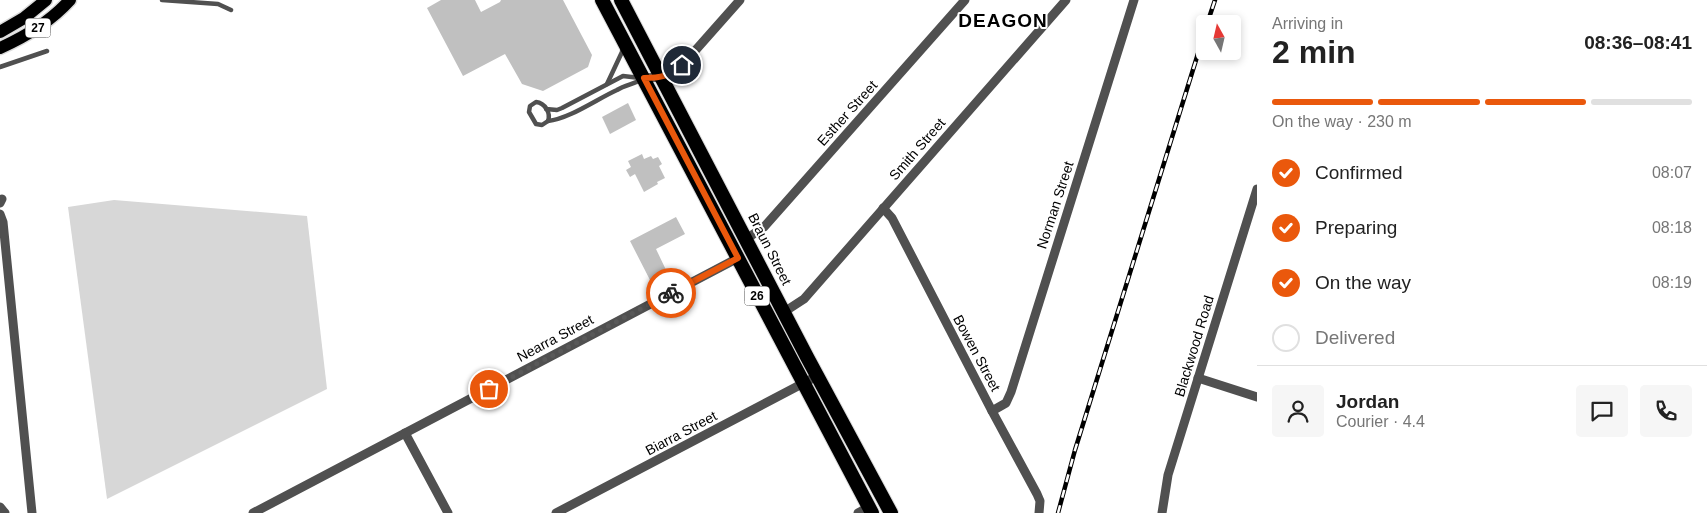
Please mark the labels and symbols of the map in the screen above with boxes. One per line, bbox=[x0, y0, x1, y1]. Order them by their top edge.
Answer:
district label: DEAGON bbox=[958, 10, 1048, 31]
north arrow bbox=[1196, 15, 1241, 60]
road number: 27 bbox=[26, 18, 50, 38]
pin bbox=[661, 44, 703, 86]
street label: Esther Street bbox=[814, 77, 880, 149]
street label: Smith Street bbox=[886, 115, 948, 183]
street label: Norman Street bbox=[1033, 159, 1077, 251]
street label: Braun Street bbox=[745, 210, 795, 288]
courier bbox=[646, 268, 696, 318]
road number: 26 bbox=[744, 286, 770, 306]
street label: Blackwood Road bbox=[1171, 293, 1217, 399]
street label: Nearra Street bbox=[514, 311, 596, 365]
street label: Bowen Street bbox=[950, 312, 1004, 394]
pin bbox=[468, 368, 510, 410]
street label: Biarra Street bbox=[643, 407, 720, 459]

